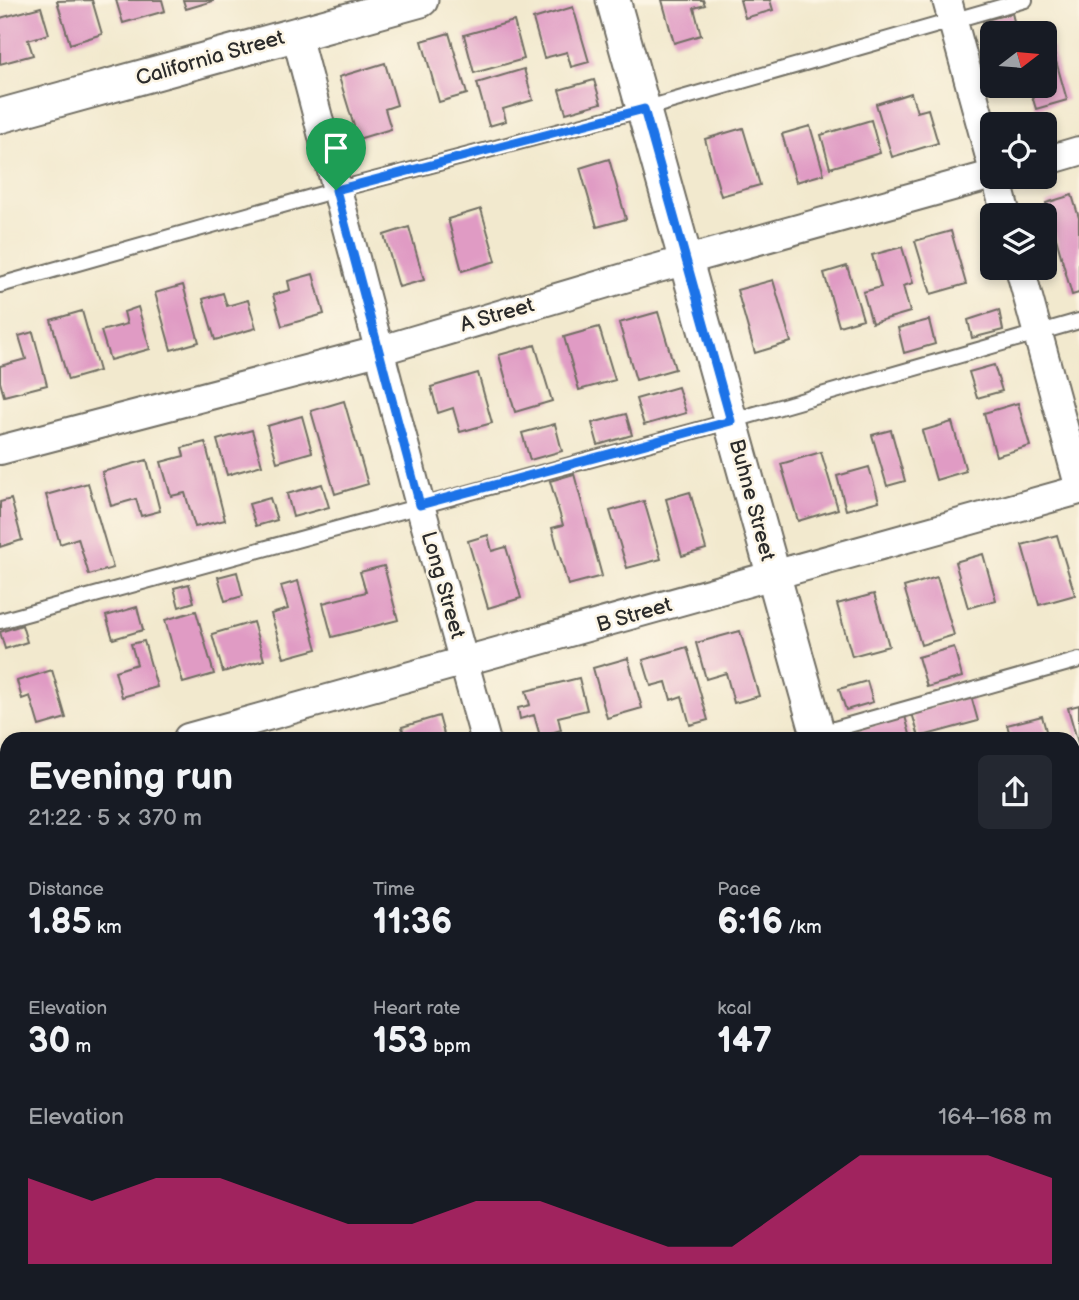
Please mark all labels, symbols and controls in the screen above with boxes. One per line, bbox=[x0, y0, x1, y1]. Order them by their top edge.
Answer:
north arrow bbox=[980, 21, 1057, 98]
map controls bbox=[980, 21, 1057, 280]
street label: California Street bbox=[133, 25, 288, 91]
button: locate bbox=[980, 112, 1057, 189]
pin bbox=[306, 118, 366, 190]
icon: arrive bbox=[317, 129, 355, 167]
button: layers bbox=[980, 203, 1057, 280]
street label: A Street bbox=[457, 292, 537, 337]
street label: Buhne Street bbox=[724, 436, 780, 564]
street label: Long Street bbox=[416, 529, 470, 642]
street label: B Street bbox=[593, 592, 675, 638]
text: Evening run bbox=[28, 755, 233, 800]
button: share bbox=[978, 755, 1052, 829]
text: 21:22 · 5 × 370 m bbox=[28, 804, 202, 832]
text: Distance bbox=[28, 878, 104, 901]
text: Time bbox=[373, 878, 415, 901]
text: Pace bbox=[717, 878, 761, 901]
text: 1.85 bbox=[28, 901, 92, 944]
text: 11:36 bbox=[373, 901, 452, 944]
text: 6:16 bbox=[717, 901, 783, 944]
text: km bbox=[92, 916, 122, 939]
text: /km bbox=[783, 916, 822, 939]
text: Elevation bbox=[28, 997, 107, 1020]
text: Heart rate bbox=[373, 997, 460, 1020]
text: kcal bbox=[717, 997, 751, 1020]
text: 30 bbox=[28, 1020, 70, 1063]
text: 153 bbox=[373, 1020, 428, 1063]
text: 147 bbox=[717, 1020, 772, 1063]
text: m bbox=[70, 1035, 91, 1058]
text: bpm bbox=[428, 1035, 471, 1058]
text: Elevation bbox=[28, 1103, 124, 1131]
text: 164–168 m bbox=[938, 1103, 1052, 1131]

